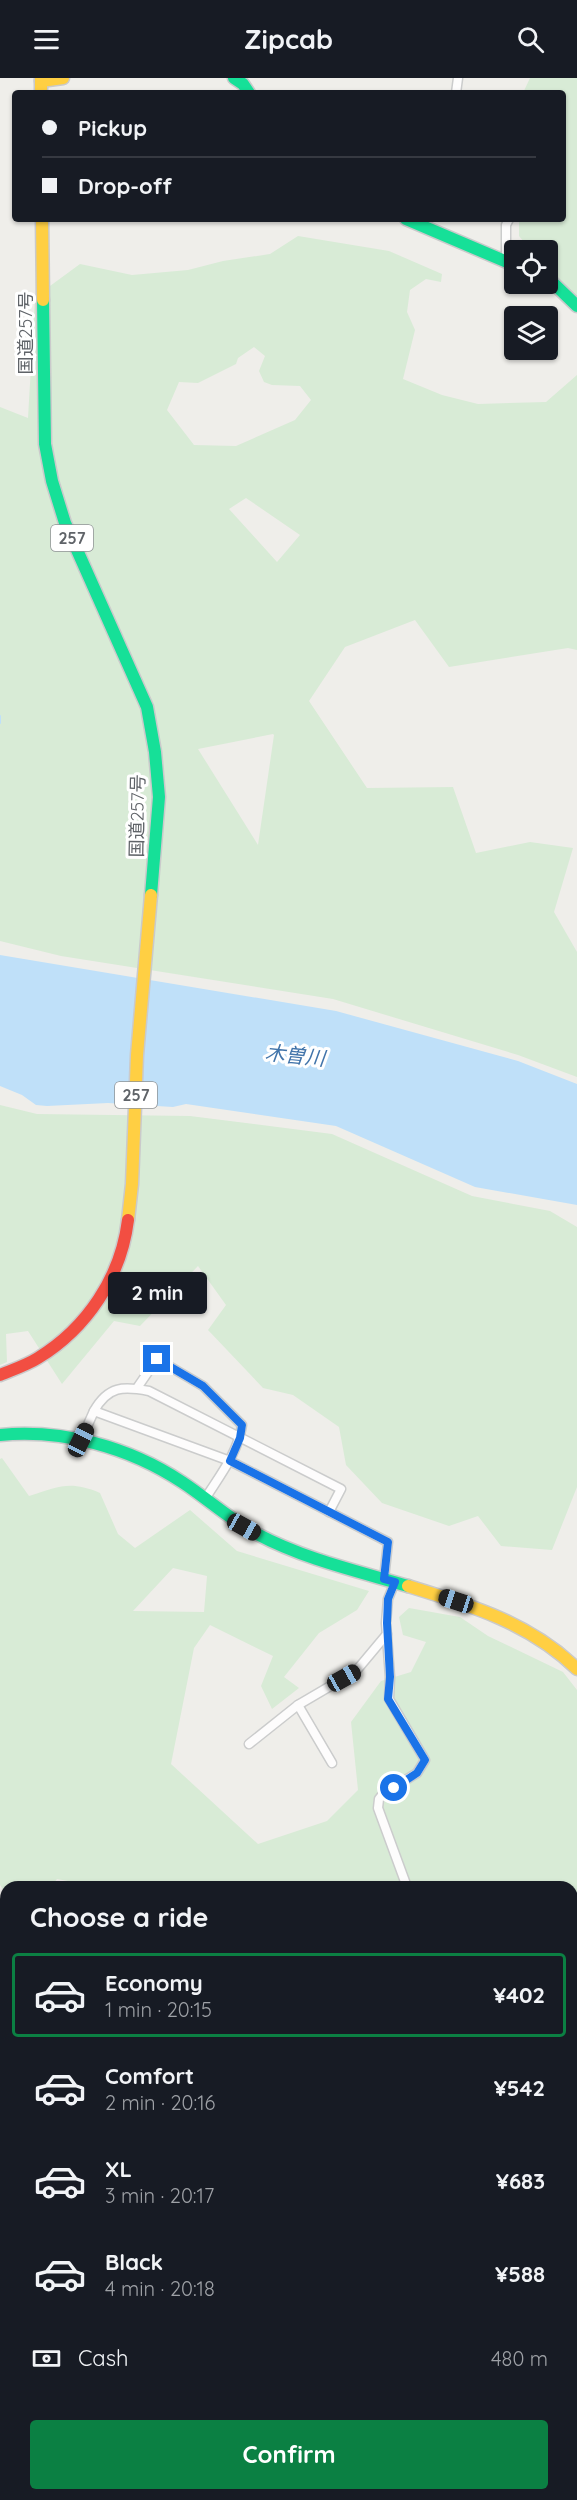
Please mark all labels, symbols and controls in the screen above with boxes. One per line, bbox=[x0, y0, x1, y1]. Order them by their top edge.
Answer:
text: Zipcab bbox=[244, 22, 333, 56]
icon: menu bbox=[30, 23, 63, 56]
icon: search bbox=[514, 23, 547, 56]
text: Pickup bbox=[78, 114, 147, 142]
text: Drop-off bbox=[78, 172, 172, 200]
map controls bbox=[504, 240, 558, 360]
button: locate bbox=[504, 240, 558, 294]
street label: 国道257号 bbox=[14, 291, 37, 375]
button: layers bbox=[504, 306, 558, 360]
road number: 257 bbox=[51, 525, 93, 551]
street label: 国道257号 bbox=[125, 774, 149, 858]
water label: 木曽川 bbox=[264, 1039, 328, 1071]
road number: 257 bbox=[115, 1082, 157, 1108]
callout: 2 min bbox=[108, 1272, 207, 1314]
text: 2 min bbox=[131, 1280, 184, 1305]
route end bbox=[143, 1345, 170, 1372]
car bbox=[65, 1420, 97, 1460]
car bbox=[224, 1510, 264, 1544]
car bbox=[436, 1587, 476, 1615]
car bbox=[324, 1661, 364, 1695]
route start bbox=[380, 1774, 407, 1801]
text: Choose a ride bbox=[30, 1900, 208, 1934]
icon: car bbox=[33, 1968, 87, 2022]
text: Economy bbox=[105, 1969, 203, 1997]
text: ¥402 bbox=[493, 1981, 545, 2009]
text: 1 min · 20:15 bbox=[105, 1997, 212, 2022]
icon: car bbox=[33, 2061, 87, 2115]
text: Comfort bbox=[105, 2062, 194, 2090]
text: ¥542 bbox=[494, 2074, 545, 2102]
text: 2 min · 20:16 bbox=[105, 2090, 215, 2115]
icon: car bbox=[33, 2154, 87, 2208]
text: XL bbox=[105, 2155, 132, 2183]
text: ¥683 bbox=[496, 2167, 545, 2195]
text: 3 min · 20:17 bbox=[105, 2183, 214, 2208]
icon: car bbox=[33, 2247, 87, 2301]
text: Black bbox=[105, 2248, 163, 2276]
text: ¥588 bbox=[495, 2260, 545, 2288]
text: 4 min · 20:18 bbox=[105, 2276, 215, 2301]
icon: cash bbox=[30, 2342, 63, 2375]
text: Cash bbox=[78, 2344, 129, 2372]
text: 480 m bbox=[491, 2346, 548, 2371]
button: Confirm bbox=[30, 2420, 548, 2489]

